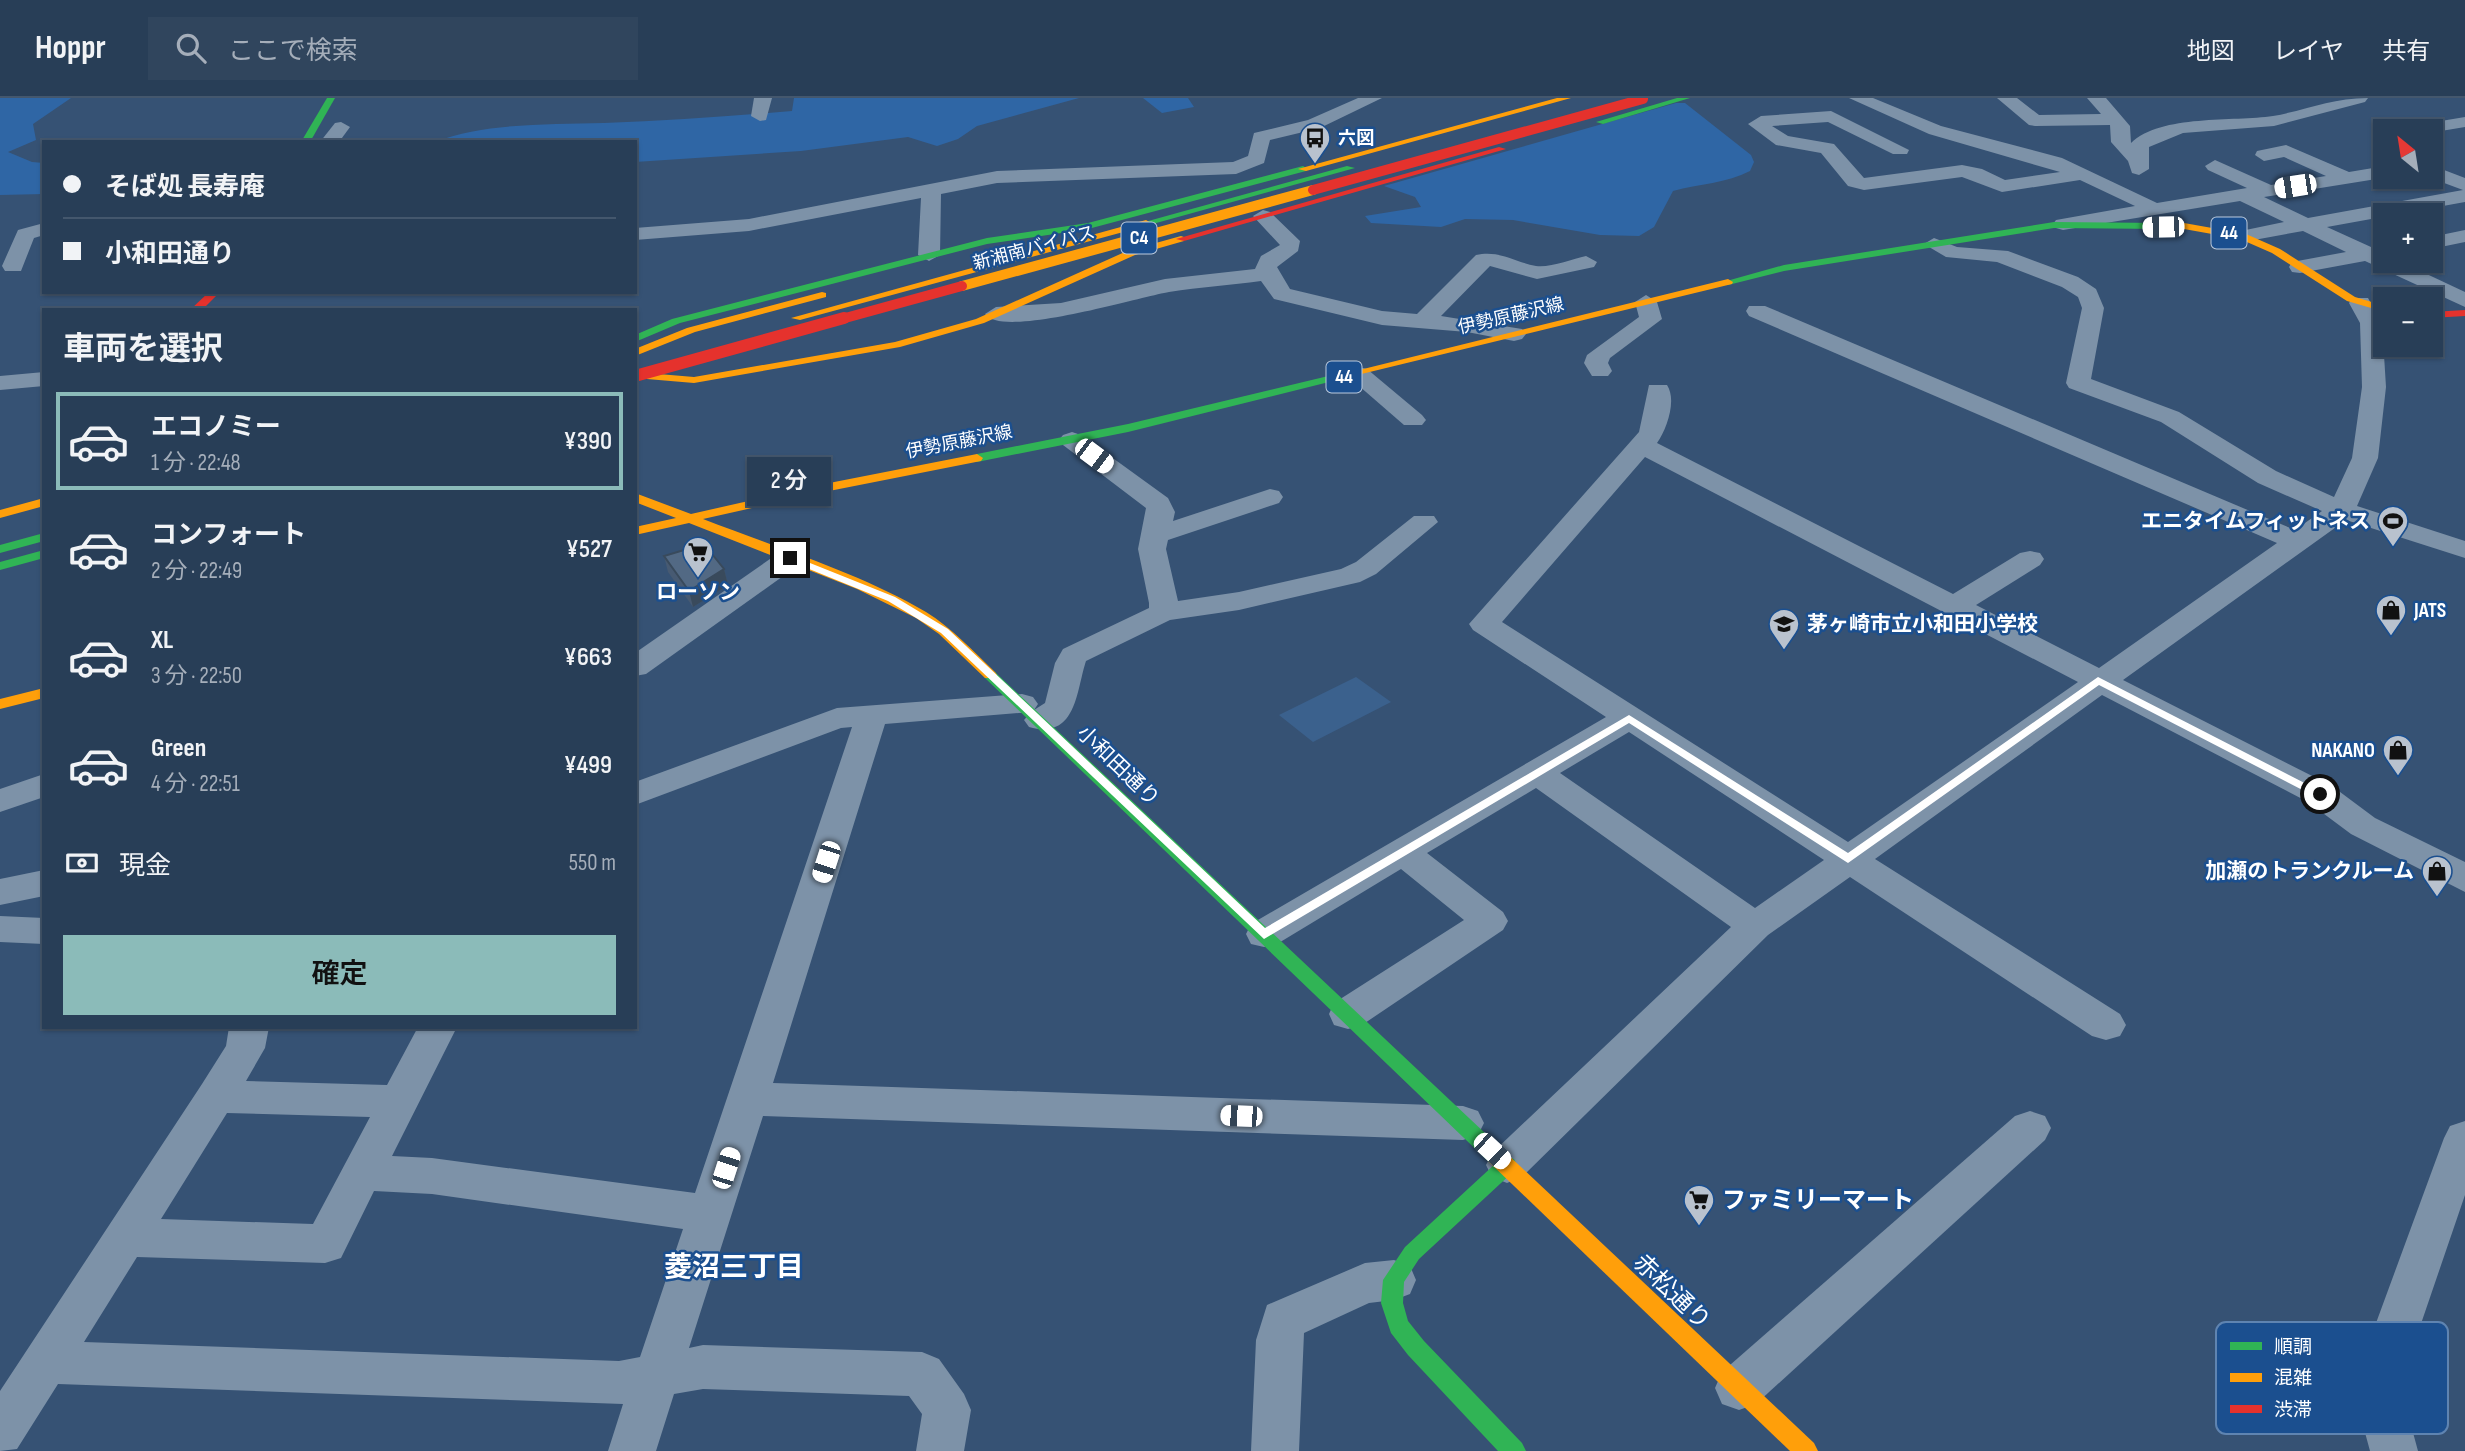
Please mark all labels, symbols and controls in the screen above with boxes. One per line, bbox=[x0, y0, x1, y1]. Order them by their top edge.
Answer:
search box bbox=[148, 17, 638, 80]
text: Hoppr bbox=[35, 28, 106, 68]
icon: search bbox=[172, 29, 210, 67]
text: ここで検索 bbox=[228, 36, 358, 67]
text: 地図 bbox=[2187, 37, 2235, 66]
text: レイヤ bbox=[2273, 37, 2344, 66]
text: 共有 bbox=[2382, 37, 2430, 66]
north arrow bbox=[2373, 119, 2443, 189]
map controls bbox=[2373, 119, 2443, 357]
bus stop icon: 六図 bbox=[1298, 121, 1332, 165]
place label: 六図 bbox=[1338, 128, 1374, 149]
text: そば処 長寿庵 bbox=[105, 172, 265, 203]
car bbox=[2273, 172, 2318, 200]
button: + bbox=[2373, 203, 2443, 273]
car bbox=[2142, 216, 2185, 238]
road number: 44 bbox=[2212, 217, 2246, 248]
street label: 新湘南バイパス bbox=[971, 222, 1097, 274]
road number: C4 bbox=[1122, 222, 1156, 254]
text: 小和田通り bbox=[105, 239, 235, 270]
button: − bbox=[2373, 287, 2443, 357]
street label: 伊勢原藤沢線 bbox=[1456, 294, 1566, 338]
text: 車両を選択 bbox=[63, 330, 223, 369]
road number: 44 bbox=[1326, 362, 1362, 392]
icon: car bbox=[67, 410, 130, 473]
text: エコノミー bbox=[151, 412, 281, 443]
street label: 伊勢原藤沢線 bbox=[904, 421, 1014, 463]
text: ¥390 bbox=[563, 426, 612, 457]
car bbox=[1071, 435, 1118, 477]
text: 1 分 · 22:48 bbox=[151, 449, 241, 477]
callout: 2 分 bbox=[748, 456, 832, 505]
text: 2 分 bbox=[771, 467, 807, 495]
sports icon: エニタイムフィットネス bbox=[2376, 504, 2410, 548]
place label: エニタイムフィットネス bbox=[2141, 509, 2370, 534]
icon: car bbox=[67, 518, 130, 581]
text: コンフォート bbox=[151, 520, 306, 551]
text: ¥527 bbox=[566, 534, 612, 565]
supermarket icon: ローソン bbox=[681, 535, 715, 579]
route end bbox=[774, 542, 806, 574]
text: 2 分 · 22:49 bbox=[151, 557, 242, 585]
place label: ローソン bbox=[656, 580, 740, 605]
shop icon: JATS bbox=[2374, 593, 2408, 637]
place label: JATS bbox=[2413, 598, 2446, 623]
school or university icon: 茅ヶ崎市立小和田小学校 bbox=[1767, 607, 1801, 651]
place label: 茅ヶ崎市立小和田小学校 bbox=[1807, 612, 2038, 637]
text: XL bbox=[151, 625, 173, 656]
icon: car bbox=[67, 626, 130, 689]
text: ¥663 bbox=[564, 642, 612, 673]
text: 3 分 · 22:50 bbox=[151, 662, 242, 690]
street label: 小和田通り bbox=[1072, 721, 1164, 811]
text: Green bbox=[151, 733, 206, 764]
shop icon: NAKANO bbox=[2381, 733, 2415, 777]
icon: car bbox=[67, 734, 130, 797]
place label: NAKANO bbox=[2311, 738, 2375, 763]
text: ¥499 bbox=[564, 750, 612, 781]
text: 4 分 · 22:51 bbox=[151, 770, 240, 798]
route start bbox=[2304, 778, 2336, 810]
car bbox=[810, 839, 843, 885]
icon: cash bbox=[63, 844, 101, 882]
text: 550 m bbox=[569, 849, 616, 877]
text: 現金 bbox=[119, 851, 171, 882]
shop icon: 加瀬のトランクルーム bbox=[2420, 854, 2454, 898]
place label: 加瀬のトランクルーム bbox=[2205, 859, 2414, 884]
button: 確定 bbox=[63, 935, 616, 1015]
car bbox=[1220, 1105, 1263, 1127]
car bbox=[1470, 1129, 1515, 1173]
car bbox=[710, 1145, 743, 1191]
supermarket icon: ファミリーマート bbox=[1682, 1183, 1716, 1227]
place label: ファミリーマート bbox=[1722, 1186, 1914, 1215]
street label: 赤松通り bbox=[1627, 1248, 1717, 1336]
district label: 菱沼三丁目 bbox=[664, 1251, 804, 1284]
legend bbox=[2216, 1322, 2448, 1434]
text: 順調 bbox=[2274, 1336, 2312, 1359]
text: 混雑 bbox=[2274, 1367, 2312, 1390]
text: 渋滞 bbox=[2274, 1399, 2312, 1422]

